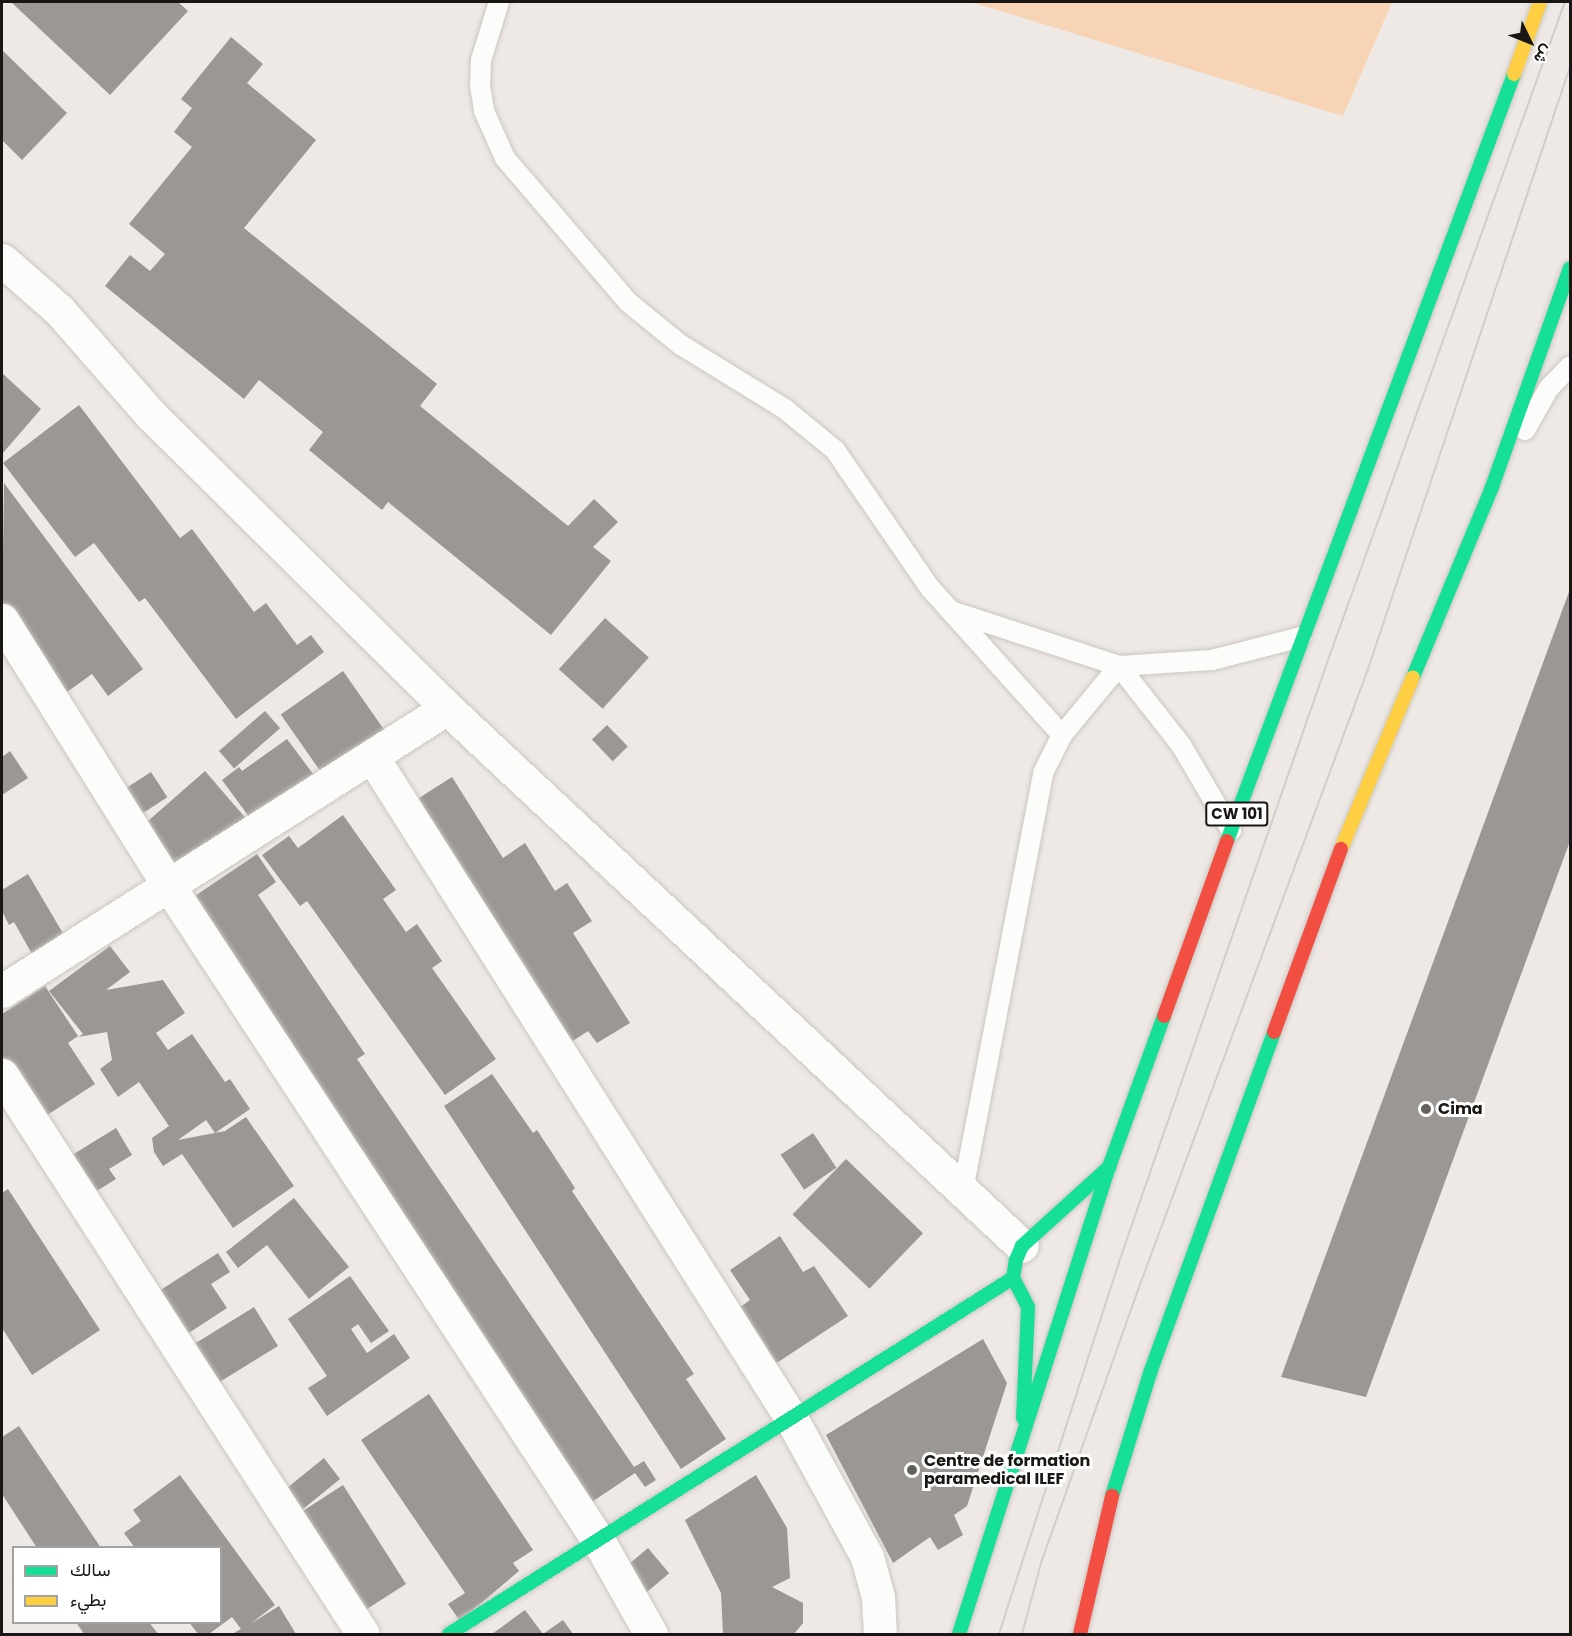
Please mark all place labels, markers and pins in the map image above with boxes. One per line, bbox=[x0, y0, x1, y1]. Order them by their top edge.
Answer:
place label: Cima bbox=[1438, 1099, 1483, 1119]
marker: Cima bbox=[1419, 1102, 1433, 1116]
place label: Centre de formation paramedical ILEF bbox=[924, 1451, 1090, 1489]
marker: Centre de formation paramedical ILEF bbox=[905, 1463, 919, 1477]

